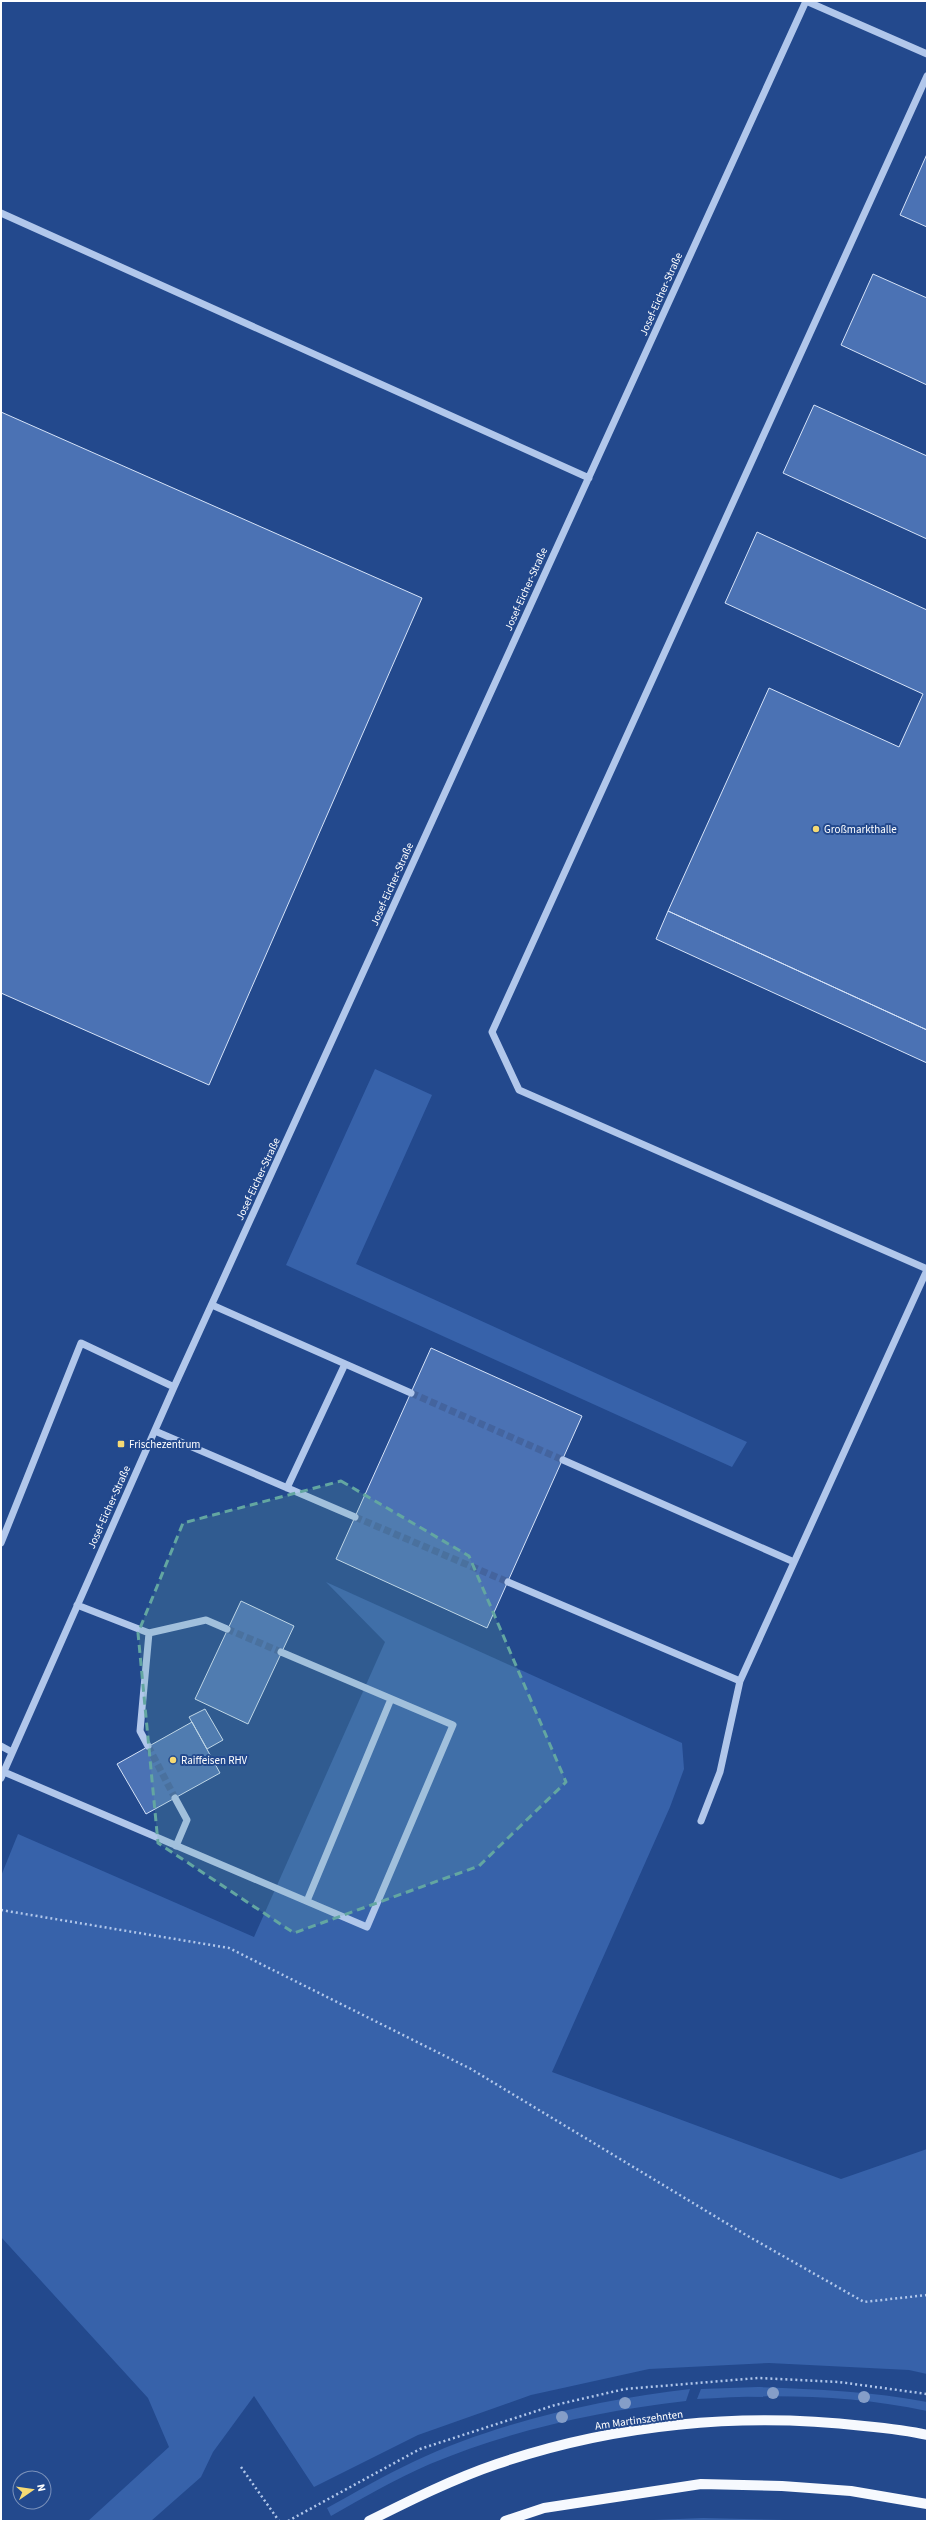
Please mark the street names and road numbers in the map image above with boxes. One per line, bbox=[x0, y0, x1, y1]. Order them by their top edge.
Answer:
street label: Josef-Eicher-Straße bbox=[636, 249, 686, 338]
street label: Josef-Eicher-Straße bbox=[501, 544, 551, 633]
street label: Josef-Eicher-Straße bbox=[367, 839, 417, 928]
street label: Josef-Eicher-Straße bbox=[232, 1135, 284, 1223]
street label: Josef-Eicher-Straße bbox=[84, 1462, 134, 1551]
street label: Am Martinszehnten bbox=[594, 2406, 684, 2434]

